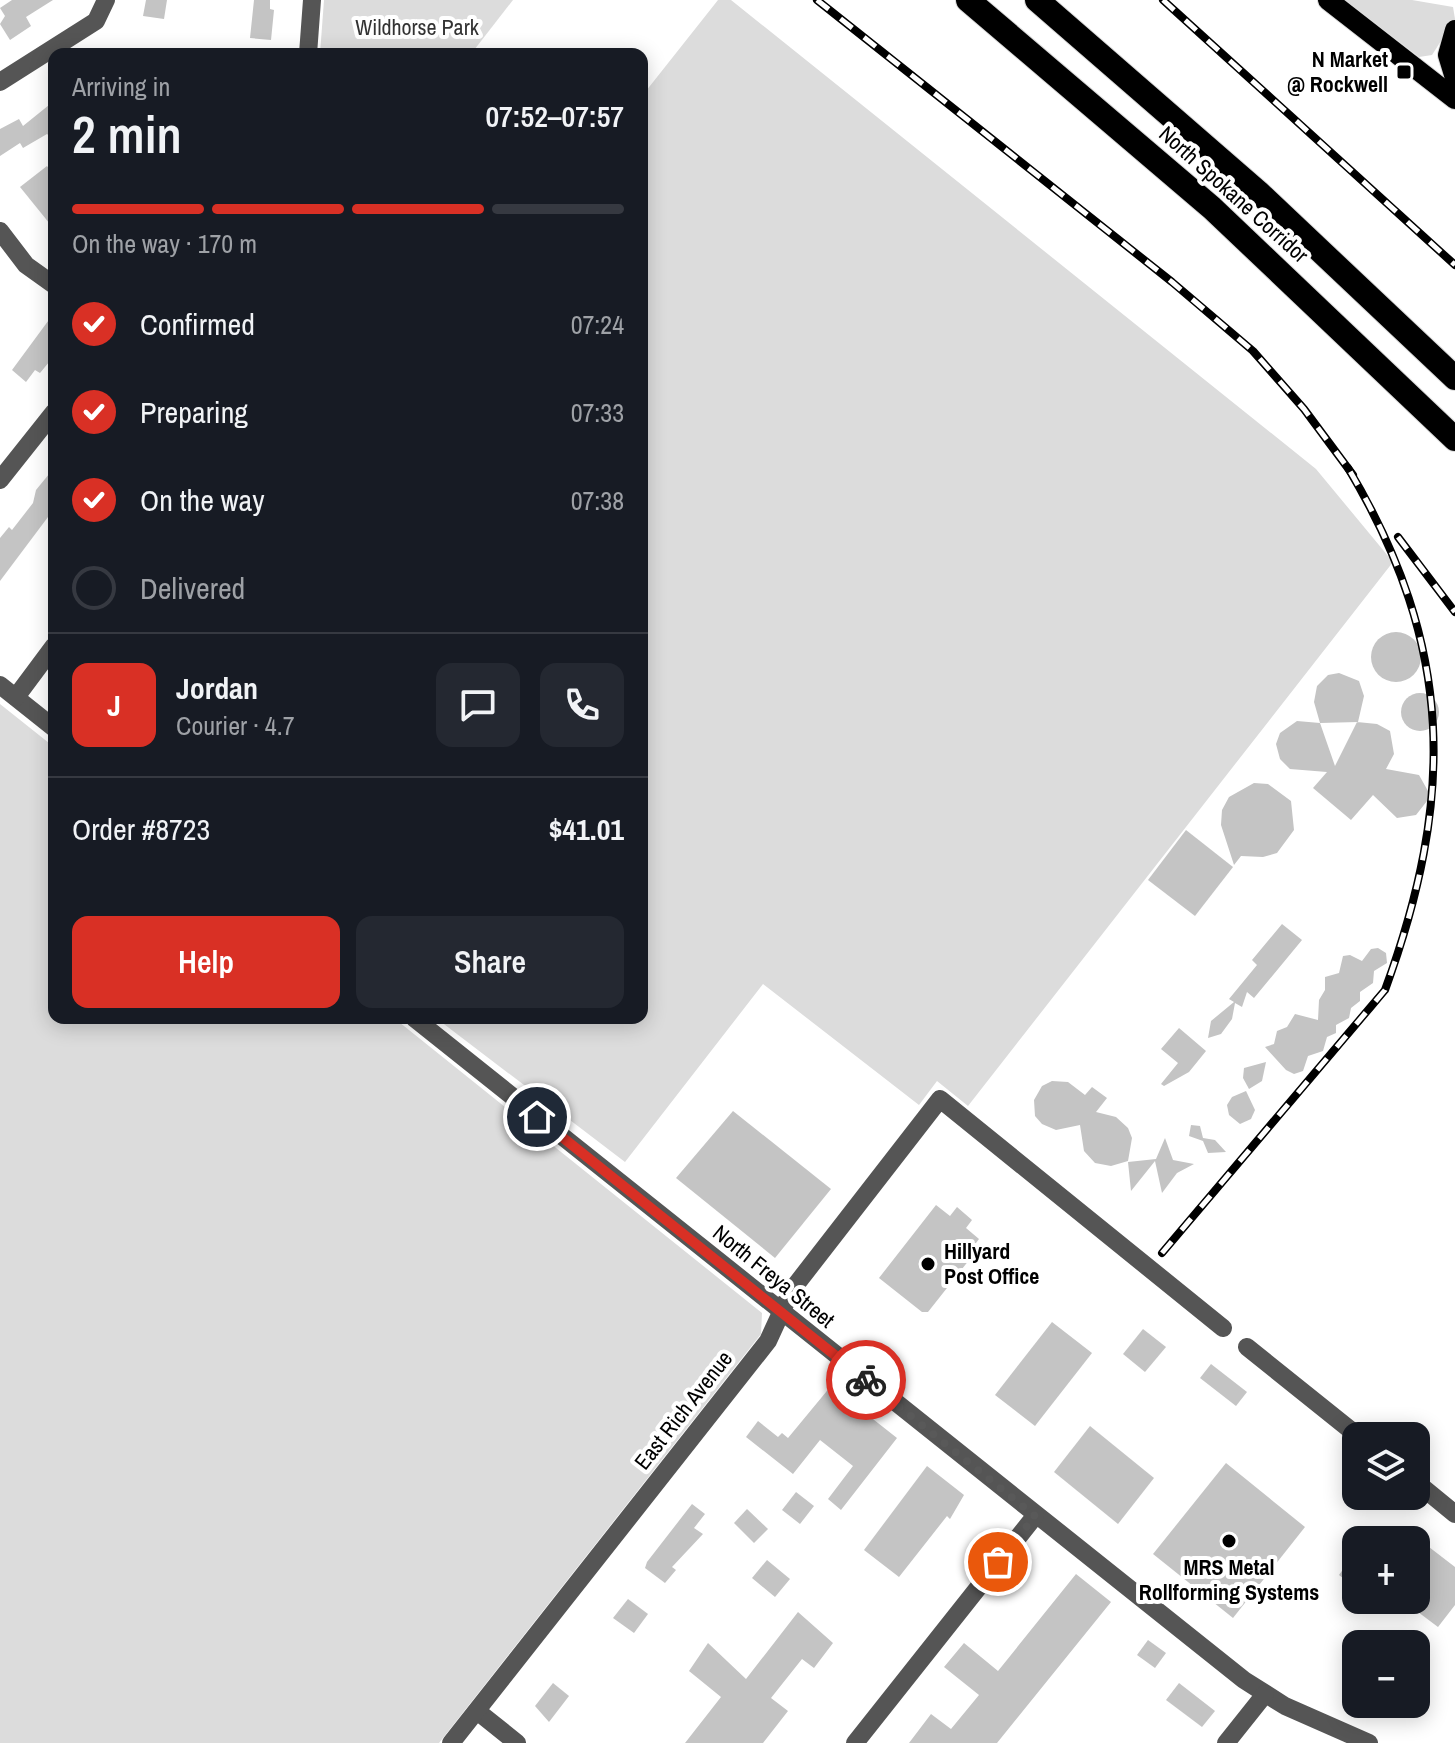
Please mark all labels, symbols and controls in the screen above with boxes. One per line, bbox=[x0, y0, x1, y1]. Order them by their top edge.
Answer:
park label: Wildhorse Park bbox=[355, 12, 480, 42]
place label: N Market @ Rockwell bbox=[1287, 44, 1388, 99]
marker: N Market @ Rockwell bbox=[1395, 63, 1413, 81]
text: Arriving in bbox=[72, 69, 170, 104]
text: 07:52–07:57 bbox=[485, 96, 624, 136]
text: 2 min bbox=[72, 99, 182, 169]
street label: North Spokane Corridor bbox=[1153, 119, 1315, 269]
text: On the way · 170 m bbox=[72, 226, 257, 261]
icon: check bbox=[72, 302, 116, 346]
text: Confirmed bbox=[140, 304, 255, 344]
text: 07:24 bbox=[571, 307, 624, 342]
icon: check bbox=[72, 390, 116, 434]
text: Preparing bbox=[140, 392, 248, 432]
text: 07:33 bbox=[571, 395, 624, 430]
icon: check bbox=[72, 478, 116, 522]
text: On the way bbox=[140, 480, 264, 520]
text: 07:38 bbox=[571, 483, 624, 518]
text: Delivered bbox=[140, 568, 245, 608]
button: chat bbox=[436, 663, 520, 747]
button: phone bbox=[540, 663, 624, 747]
text: Jordan bbox=[176, 668, 258, 708]
text: J bbox=[107, 685, 121, 725]
text: Courier · 4.7 bbox=[176, 708, 295, 743]
text: Order #8723 bbox=[72, 809, 210, 849]
text: $41.01 bbox=[549, 809, 624, 849]
button: Help bbox=[72, 916, 340, 1008]
button: Share bbox=[356, 916, 624, 1008]
pin bbox=[503, 1083, 571, 1151]
icon: home bbox=[515, 1095, 559, 1139]
street label: North Freya Street bbox=[707, 1218, 841, 1334]
place label: Hillyard Post Office bbox=[944, 1236, 1039, 1291]
marker: Hillyard Post Office bbox=[919, 1255, 937, 1273]
courier bbox=[826, 1340, 906, 1420]
street label: East Rich Avenue bbox=[627, 1344, 739, 1476]
icon: bike bbox=[844, 1358, 888, 1402]
map controls bbox=[1342, 1422, 1430, 1718]
button: layers bbox=[1342, 1422, 1430, 1510]
button: + bbox=[1342, 1526, 1430, 1614]
pin bbox=[964, 1528, 1032, 1596]
marker: MRS Metal Rollforming Systems bbox=[1220, 1532, 1238, 1550]
icon: bag bbox=[976, 1540, 1020, 1584]
place label: MRS Metal Rollforming Systems bbox=[1139, 1552, 1319, 1607]
button: − bbox=[1342, 1630, 1430, 1718]

